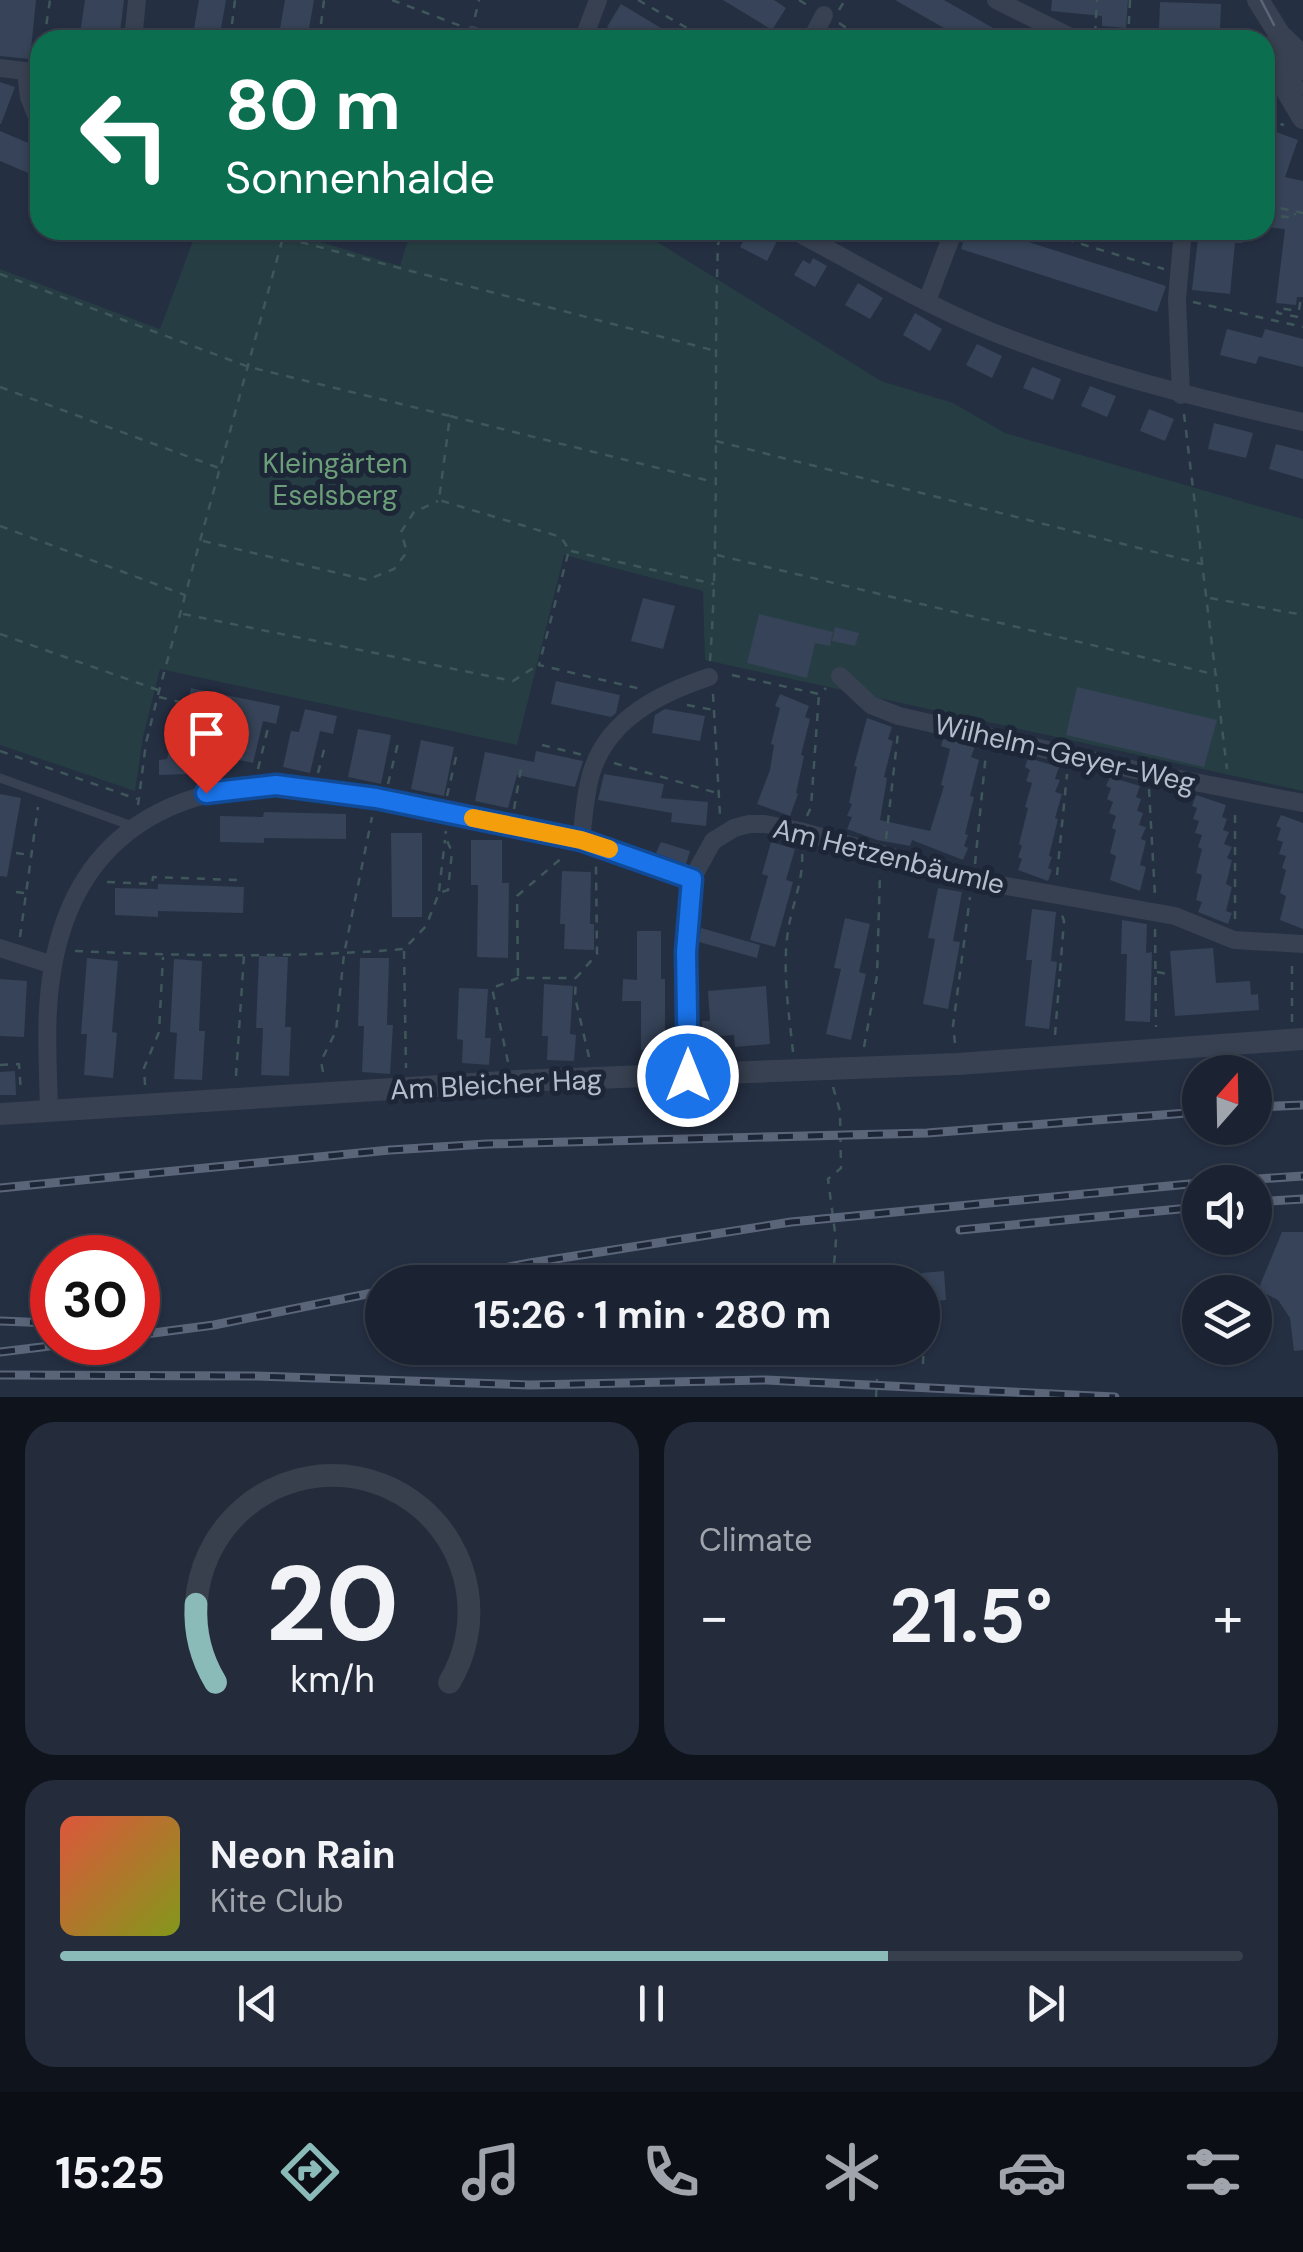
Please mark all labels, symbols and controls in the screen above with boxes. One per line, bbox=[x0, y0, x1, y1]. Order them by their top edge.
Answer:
text: 80 m bbox=[225, 60, 401, 151]
icon: left bbox=[60, 70, 190, 200]
text: Sonnenhalde bbox=[225, 148, 495, 207]
park label: Kleingärten Eselsberg bbox=[262, 445, 408, 514]
pin bbox=[164, 691, 249, 794]
street label: Wilhelm-Geyer-Weg bbox=[931, 705, 1199, 802]
icon: arrive bbox=[179, 706, 234, 761]
street label: Am Hetzenbäumle bbox=[769, 810, 1008, 903]
position arrow bbox=[636, 1024, 740, 1128]
north arrow bbox=[1182, 1055, 1272, 1145]
map controls bbox=[1182, 1055, 1272, 1365]
street label: Am Bleicher Hag bbox=[389, 1060, 603, 1109]
button: sound bbox=[1182, 1165, 1272, 1255]
speed limit sign: 30 bbox=[30, 1235, 160, 1365]
button: layers bbox=[1182, 1275, 1272, 1365]
text: 15:26 · 1 min · 280 m bbox=[474, 1290, 831, 1340]
text: Climate bbox=[699, 1519, 813, 1561]
text: 20 bbox=[266, 1537, 398, 1672]
text: 21.5° bbox=[889, 1568, 1053, 1665]
text: − bbox=[699, 1581, 729, 1653]
text: + bbox=[1213, 1581, 1243, 1653]
text: km/h bbox=[290, 1657, 374, 1703]
text: Neon Rain bbox=[210, 1830, 395, 1880]
text: Kite Club bbox=[210, 1880, 344, 1922]
icon: previous bbox=[230, 1976, 285, 2031]
icon: pause bbox=[624, 1976, 679, 2031]
icon: next bbox=[1018, 1976, 1073, 2031]
icon: directions bbox=[275, 2137, 345, 2207]
icon: music bbox=[456, 2137, 526, 2207]
icon: phone bbox=[636, 2137, 706, 2207]
icon: climate bbox=[817, 2137, 887, 2207]
icon: car bbox=[997, 2137, 1067, 2207]
icon: filters bbox=[1178, 2137, 1248, 2207]
text: 15:25 bbox=[55, 2143, 165, 2202]

